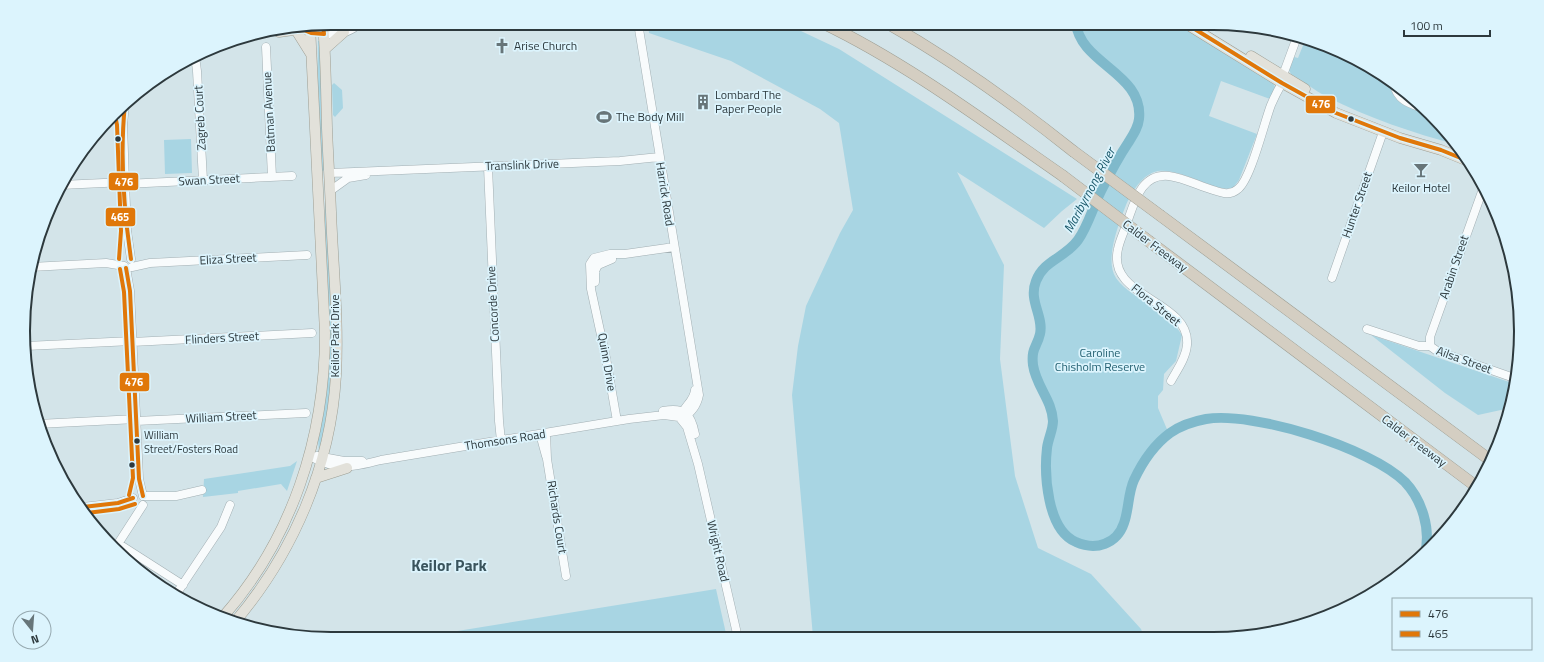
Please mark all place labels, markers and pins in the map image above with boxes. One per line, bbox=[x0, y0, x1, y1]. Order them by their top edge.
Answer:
place label: Arise Church bbox=[514, 36, 577, 55]
church icon: Arise Church bbox=[493, 37, 511, 55]
place label: Lombard The Paper People bbox=[715, 85, 782, 118]
building icon: Lombard The Paper People bbox=[694, 93, 712, 111]
place label: The Body Mill bbox=[616, 107, 684, 126]
sports icon: The Body Mill bbox=[595, 108, 613, 126]
unlabelled marker bbox=[1346, 114, 1356, 124]
unlabelled marker bbox=[113, 134, 123, 144]
bar icon: Keilor Hotel bbox=[1412, 161, 1430, 179]
place label: Keilor Hotel bbox=[1392, 178, 1450, 197]
place label: William Street/Fosters Road bbox=[144, 427, 238, 457]
marker: William Street/Fosters Road bbox=[132, 436, 142, 446]
unlabelled marker bbox=[127, 460, 137, 470]

